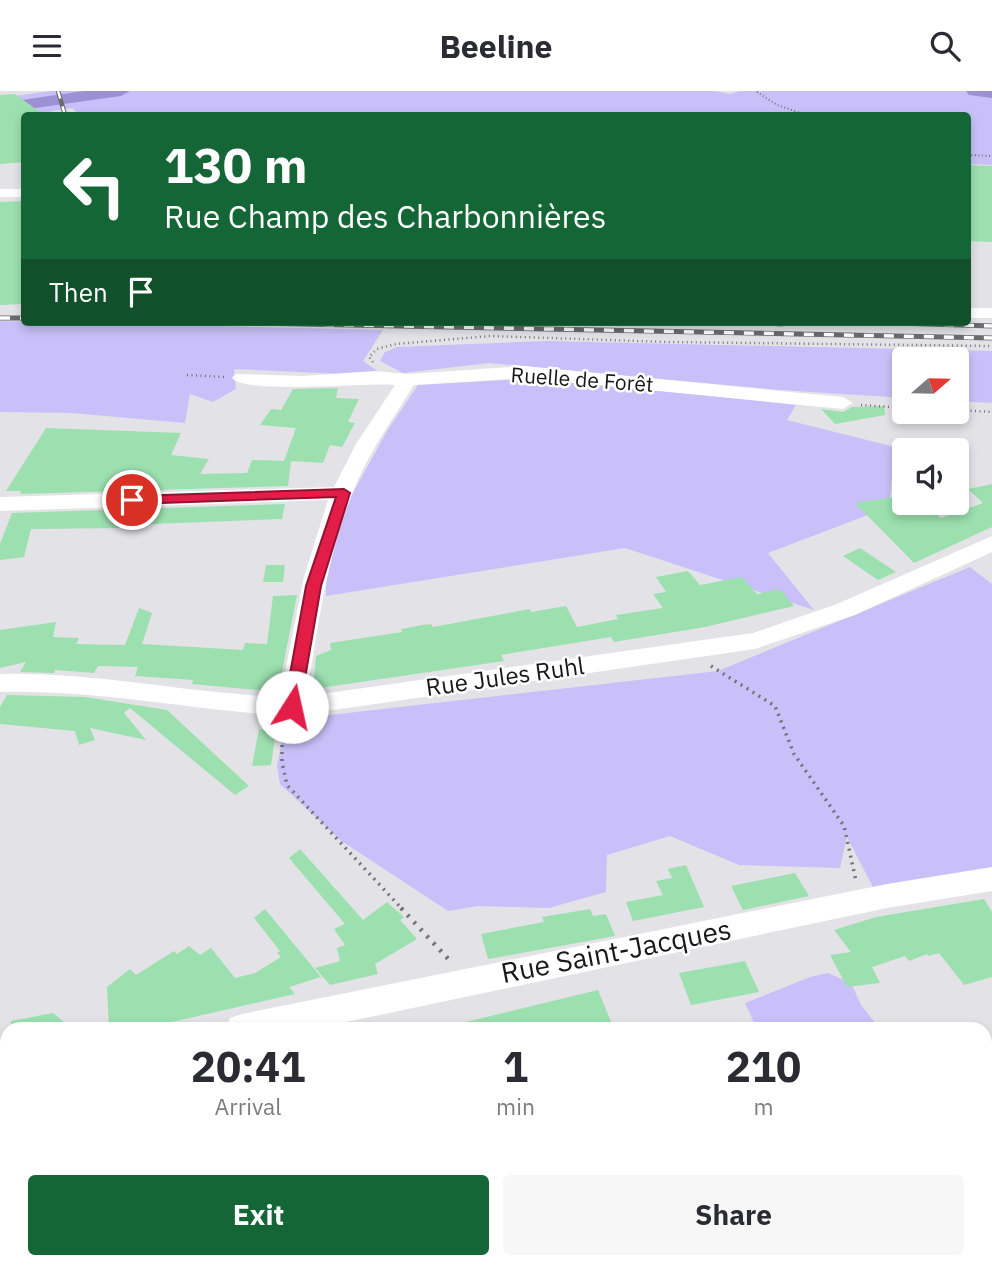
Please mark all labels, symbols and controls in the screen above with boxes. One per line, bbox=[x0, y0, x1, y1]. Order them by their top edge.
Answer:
text: Beeline bbox=[439, 25, 553, 67]
icon: menu bbox=[28, 27, 66, 65]
icon: search bbox=[926, 27, 964, 65]
text: 130 m bbox=[164, 133, 308, 196]
icon: left bbox=[49, 140, 140, 231]
text: Rue Champ des Charbonnières bbox=[164, 195, 606, 237]
icon: arrive bbox=[122, 273, 160, 311]
text: Then bbox=[49, 275, 108, 309]
north arrow bbox=[892, 347, 970, 423]
map controls bbox=[892, 347, 969, 515]
street label: Ruelle de Forêt bbox=[510, 360, 654, 398]
button: sound bbox=[892, 438, 969, 515]
pin bbox=[102, 470, 162, 530]
icon: arrive bbox=[113, 481, 151, 519]
street label: Rue Jules Ruhl bbox=[423, 649, 586, 703]
position arrow bbox=[255, 670, 329, 744]
street label: Rue Saint-Jacques bbox=[498, 910, 734, 991]
text: 20:41 bbox=[191, 1039, 305, 1094]
text: 1 bbox=[503, 1039, 528, 1094]
text: 210 bbox=[726, 1039, 801, 1094]
text: Arrival bbox=[215, 1091, 282, 1121]
text: min bbox=[496, 1091, 535, 1121]
text: m bbox=[753, 1091, 774, 1121]
button: Exit bbox=[28, 1175, 489, 1255]
button: Share bbox=[503, 1175, 964, 1255]

